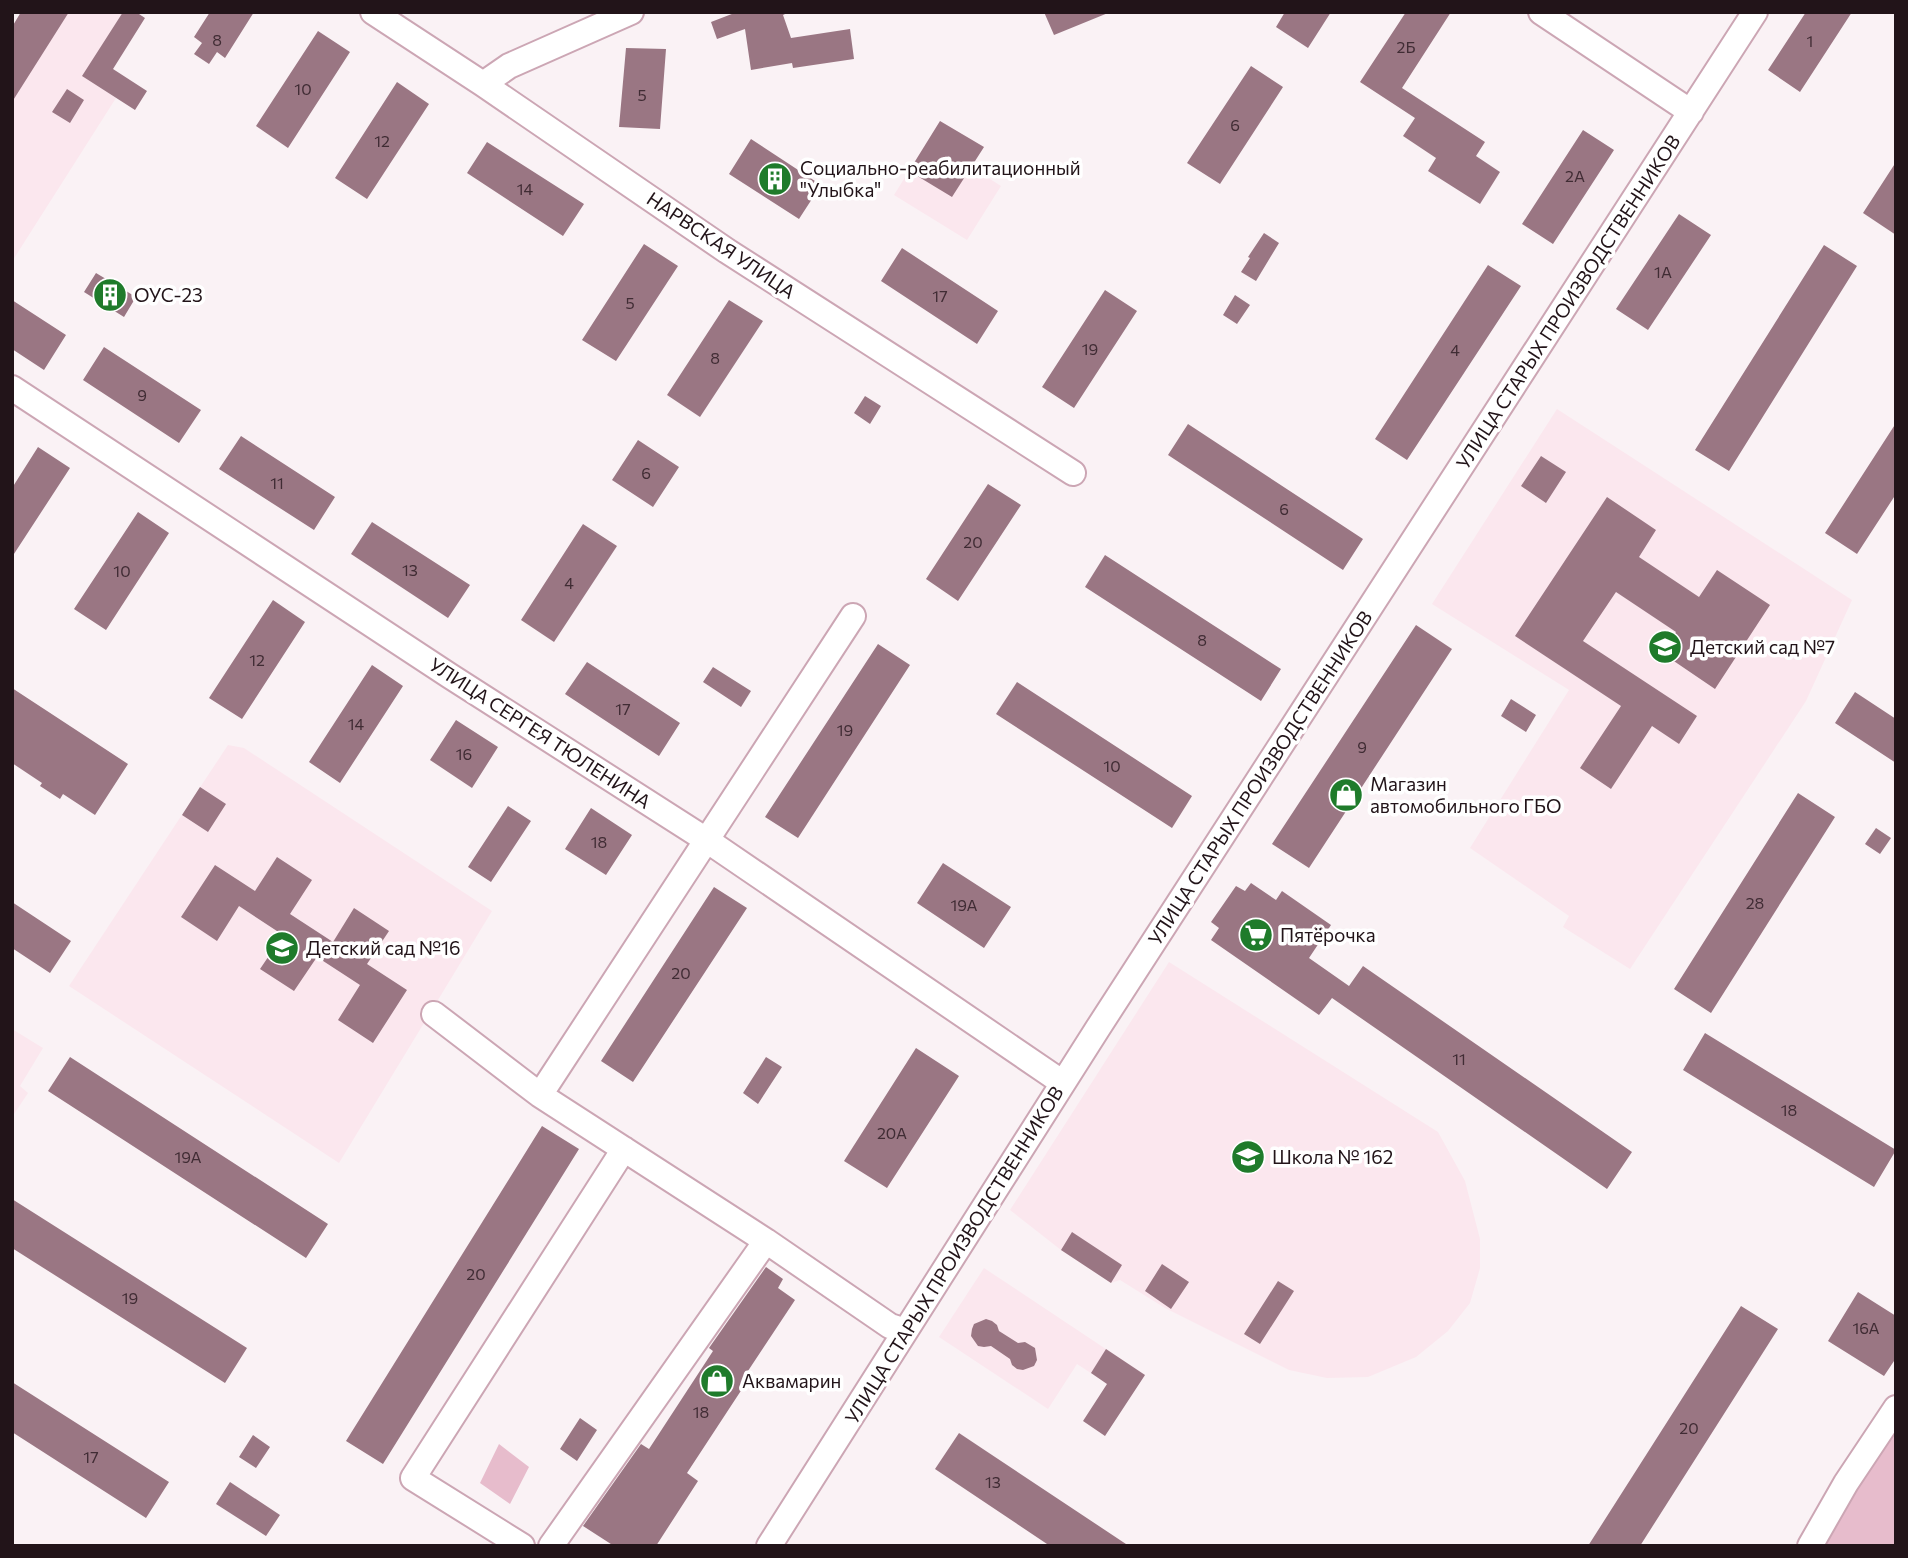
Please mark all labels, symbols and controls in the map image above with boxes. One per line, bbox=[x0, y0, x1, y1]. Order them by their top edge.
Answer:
house number: 8 bbox=[212, 30, 222, 49]
house number: 1 bbox=[1807, 31, 1813, 50]
house number: 2Б bbox=[1397, 37, 1415, 56]
house number: 10 bbox=[294, 79, 312, 98]
house number: 5 bbox=[637, 85, 647, 104]
house number: 6 bbox=[1230, 115, 1240, 134]
street label: УЛИЦА СТАРЫХ ПРОИЗВОДСТВЕННИКОВ bbox=[1451, 130, 1684, 473]
house number: 12 bbox=[374, 131, 390, 150]
place label: Социально-реабилитационный "Улыбка" bbox=[800, 156, 1081, 201]
building icon: Социально-реабилитационный "Улыбка" bbox=[756, 160, 794, 198]
house number: 2А bbox=[1565, 166, 1585, 185]
house number: 14 bbox=[517, 179, 534, 198]
street label: НАРВСКАЯ УЛИЦА bbox=[643, 186, 800, 303]
house number: 1А bbox=[1654, 262, 1672, 281]
building icon: ОУС-23 bbox=[91, 276, 129, 314]
place label: ОУС-23 bbox=[134, 283, 203, 306]
house number: 17 bbox=[932, 286, 948, 305]
house number: 5 bbox=[625, 293, 635, 312]
house number: 19 bbox=[1082, 339, 1098, 358]
house number: 4 bbox=[1450, 340, 1460, 359]
house number: 8 bbox=[710, 348, 720, 367]
house number: 9 bbox=[137, 385, 147, 404]
house number: 6 bbox=[641, 463, 651, 482]
house number: 11 bbox=[270, 473, 284, 492]
house number: 6 bbox=[1279, 499, 1289, 518]
house number: 20 bbox=[963, 532, 983, 551]
house number: 13 bbox=[402, 560, 418, 579]
house number: 10 bbox=[113, 561, 131, 580]
house number: 4 bbox=[564, 573, 574, 592]
street label: УЛИЦА СТАРЫХ ПРОИЗВОДСТВЕННИКОВ bbox=[1143, 606, 1376, 949]
school or university icon: Детский сад №7 bbox=[1646, 628, 1684, 666]
house number: 8 bbox=[1197, 630, 1207, 649]
place label: Детский сад №7 bbox=[1690, 635, 1835, 658]
house number: 12 bbox=[249, 650, 265, 669]
street label: УЛИЦА СЕРГЕЯ ТЮЛЕНИНА bbox=[425, 652, 655, 813]
house number: 17 bbox=[615, 699, 631, 718]
house number: 14 bbox=[348, 714, 365, 733]
house number: 19 bbox=[837, 720, 853, 739]
house number: 9 bbox=[1357, 737, 1367, 756]
house number: 16 bbox=[456, 744, 472, 763]
house number: 10 bbox=[1103, 756, 1121, 775]
place label: Магазин автомобильного ГБО bbox=[1370, 772, 1562, 817]
shop icon: Магазин автомобильного ГБО bbox=[1327, 776, 1365, 814]
house number: 18 bbox=[591, 832, 607, 851]
house number: 28 bbox=[1746, 893, 1764, 912]
house number: 19А bbox=[950, 895, 978, 914]
supermarket icon: Пятёрочка bbox=[1237, 916, 1275, 954]
place label: Пятёрочка bbox=[1280, 923, 1376, 946]
school or university icon: Детский сад №16 bbox=[263, 929, 301, 967]
place label: Детский сад №16 bbox=[306, 936, 461, 959]
house number: 20 bbox=[671, 963, 691, 982]
house number: 11 bbox=[1452, 1049, 1466, 1068]
street label: УЛИЦА СТАРЫХ ПРОИЗВОДСТВЕННИКОВ bbox=[840, 1082, 1068, 1428]
house number: 18 bbox=[1781, 1100, 1797, 1119]
house number: 20А bbox=[877, 1123, 907, 1142]
school or university icon: Школа № 162 bbox=[1229, 1138, 1267, 1176]
place label: Школа № 162 bbox=[1272, 1145, 1393, 1168]
house number: 19А bbox=[174, 1147, 202, 1166]
house number: 20 bbox=[466, 1264, 486, 1283]
house number: 19 bbox=[122, 1288, 138, 1307]
house number: 16А bbox=[1852, 1318, 1880, 1337]
shop icon: Аквамарин bbox=[698, 1362, 736, 1400]
place label: Аквамарин bbox=[742, 1369, 841, 1392]
house number: 18 bbox=[693, 1402, 709, 1421]
house number: 20 bbox=[1679, 1418, 1699, 1437]
house number: 17 bbox=[83, 1447, 99, 1466]
house number: 13 bbox=[985, 1472, 1001, 1491]

